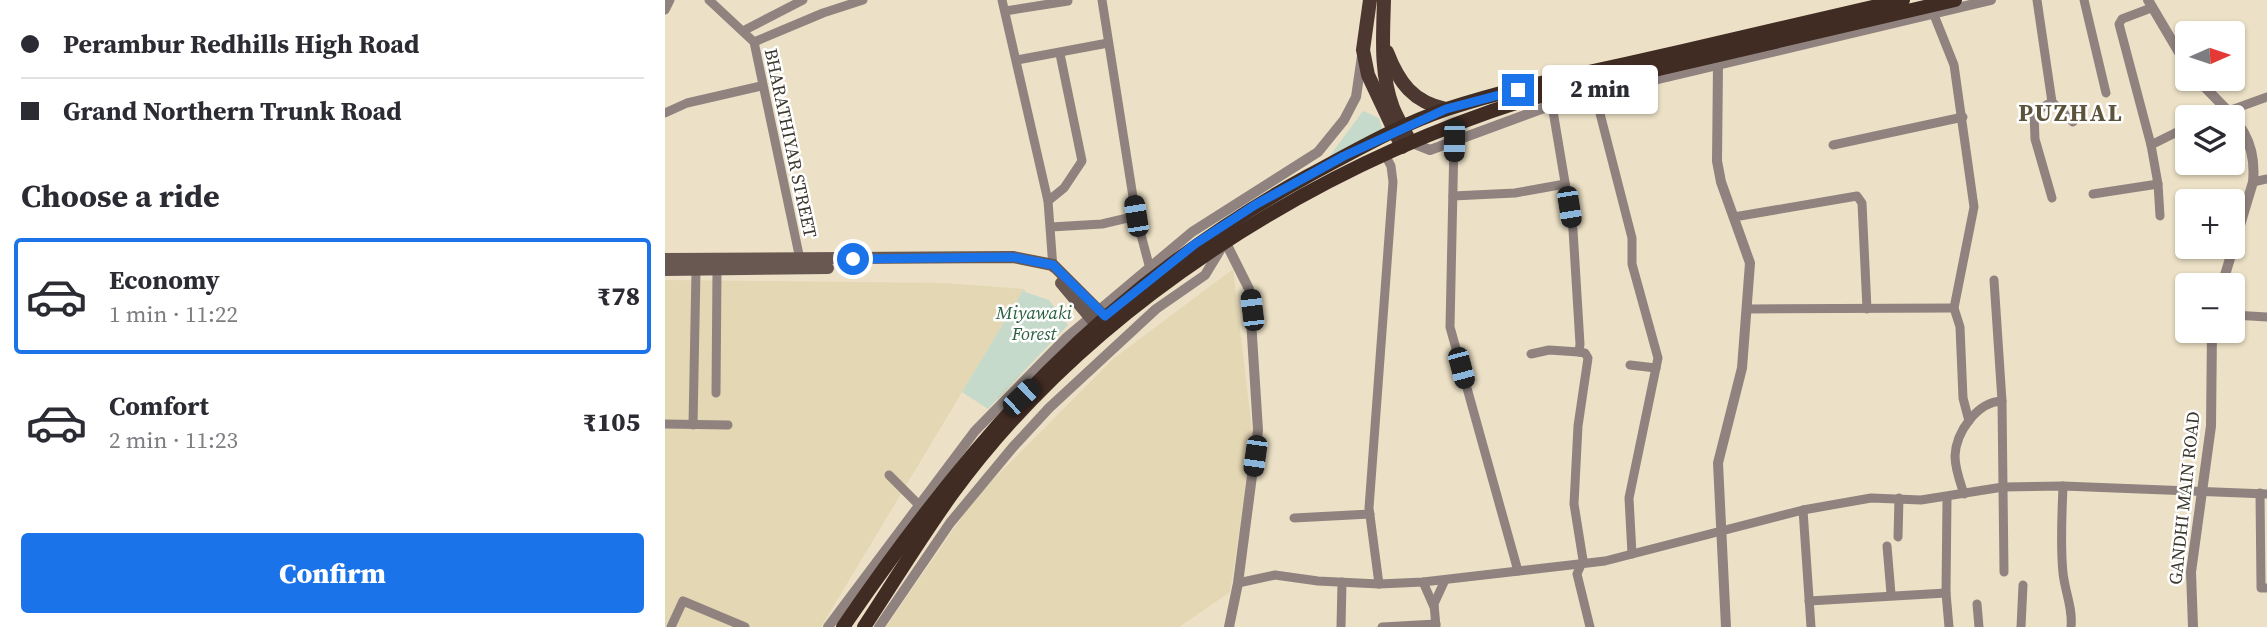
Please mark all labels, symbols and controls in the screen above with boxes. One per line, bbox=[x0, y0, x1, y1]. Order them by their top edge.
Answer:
north arrow bbox=[2175, 21, 2245, 91]
map controls bbox=[2175, 21, 2245, 343]
text: Perambur Redhills High Road bbox=[63, 26, 420, 62]
street label: BHARATHIYAR STREET bbox=[759, 46, 823, 240]
callout: 2 min bbox=[1543, 66, 1658, 114]
text: 2 min bbox=[1570, 73, 1630, 105]
route end bbox=[1502, 74, 1534, 106]
text: Grand Northern Trunk Road bbox=[63, 93, 402, 129]
district label: PUZHAL bbox=[2018, 96, 2124, 129]
button: layers bbox=[2175, 105, 2245, 175]
car bbox=[1444, 120, 1465, 162]
text: Choose a ride bbox=[21, 174, 220, 218]
car bbox=[1556, 185, 1583, 229]
button: + bbox=[2175, 189, 2245, 259]
car bbox=[1123, 194, 1150, 238]
route start bbox=[837, 243, 869, 275]
text: Economy bbox=[109, 262, 220, 298]
icon: car bbox=[25, 265, 88, 328]
button: − bbox=[2175, 273, 2245, 343]
text: ₹78 bbox=[597, 278, 640, 314]
car bbox=[1240, 288, 1265, 332]
text: 1 min · 11:22 bbox=[109, 298, 238, 330]
park label: Miyawaki Forest bbox=[995, 300, 1072, 346]
car bbox=[1446, 345, 1477, 391]
car bbox=[999, 375, 1044, 419]
text: Comfort bbox=[109, 388, 209, 424]
icon: car bbox=[25, 391, 88, 454]
text: ₹105 bbox=[583, 404, 640, 440]
street label: GANDHI MAIN ROAD bbox=[2162, 410, 2206, 586]
text: 2 min · 11:23 bbox=[109, 424, 238, 456]
car bbox=[1242, 434, 1269, 478]
button: Confirm bbox=[21, 533, 644, 613]

